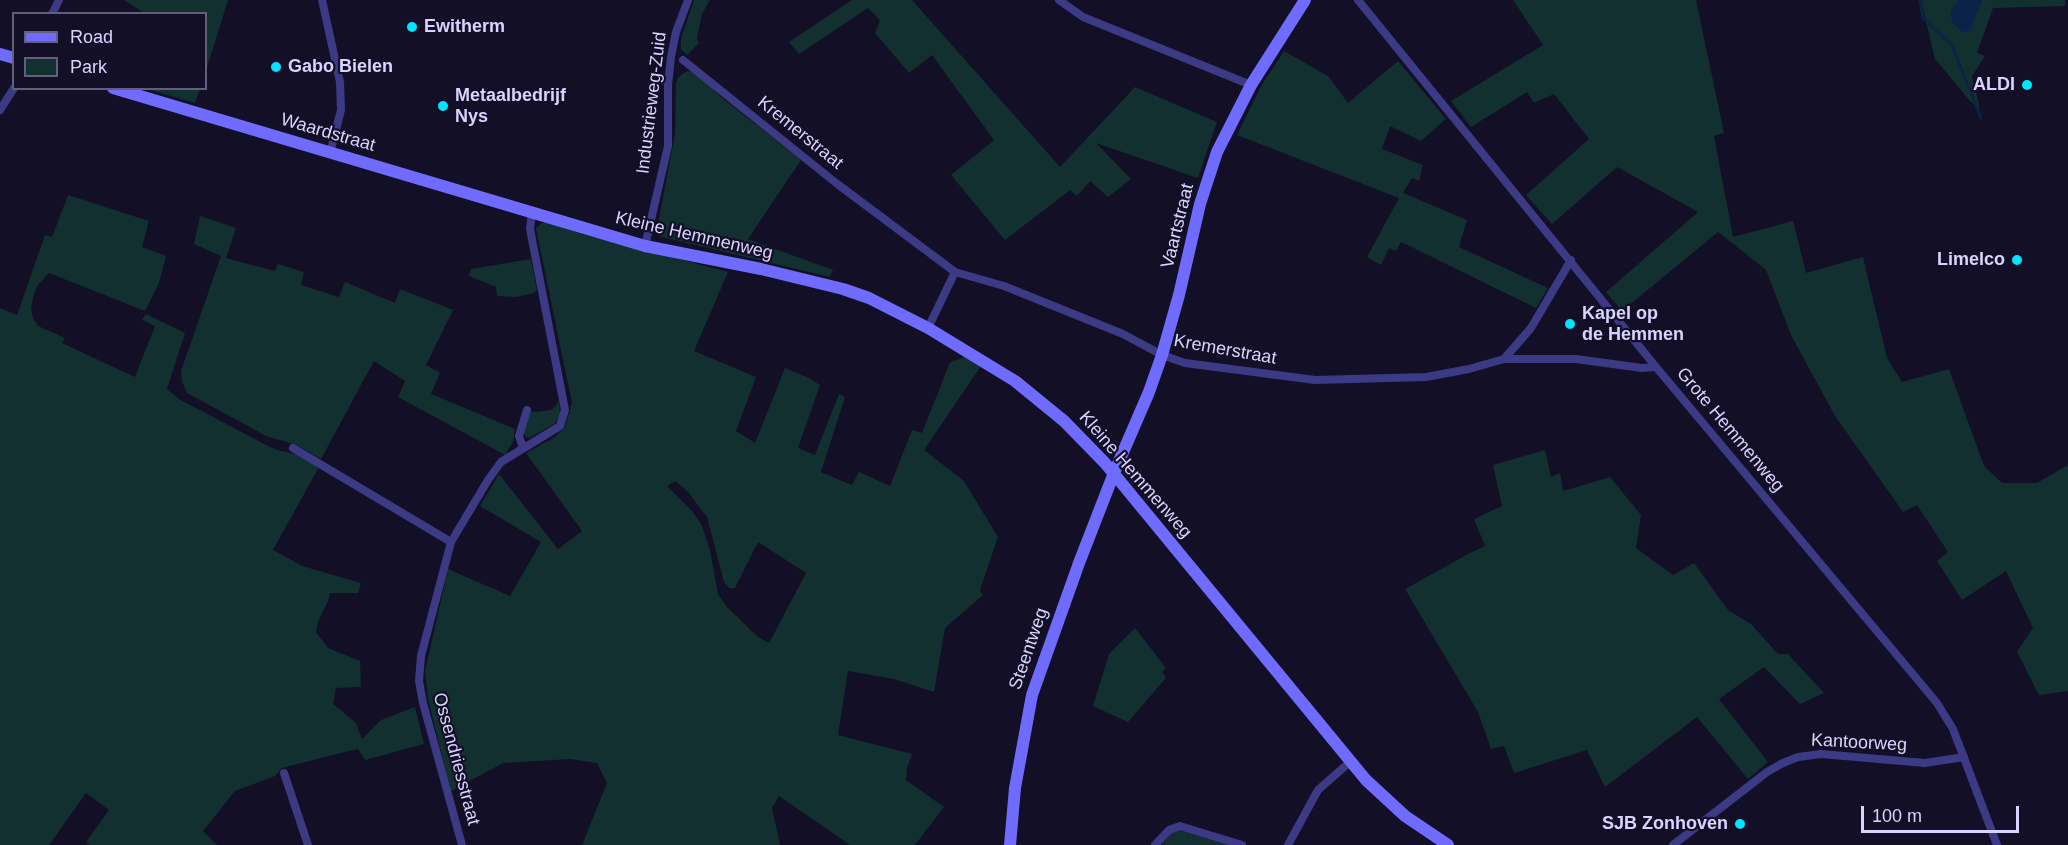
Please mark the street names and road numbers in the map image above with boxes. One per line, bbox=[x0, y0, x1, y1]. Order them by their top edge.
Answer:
street label: Industrieweg-Zuid bbox=[633, 31, 671, 175]
street label: Kremerstraat bbox=[753, 92, 847, 174]
street label: Waardstraat bbox=[278, 109, 378, 157]
street label: Vaartstraat bbox=[1157, 181, 1199, 271]
street label: Kleine Hemmenweg bbox=[613, 207, 775, 265]
street label: Kremerstraat bbox=[1172, 330, 1278, 370]
street label: Grote Hemmenweg bbox=[1672, 363, 1788, 497]
street label: Kleine Hemmenweg bbox=[1074, 407, 1196, 543]
street label: Steentweg bbox=[1005, 605, 1053, 693]
street label: Ossendriesstraat bbox=[428, 690, 484, 828]
street label: Kantoorweg bbox=[1810, 730, 1908, 756]

